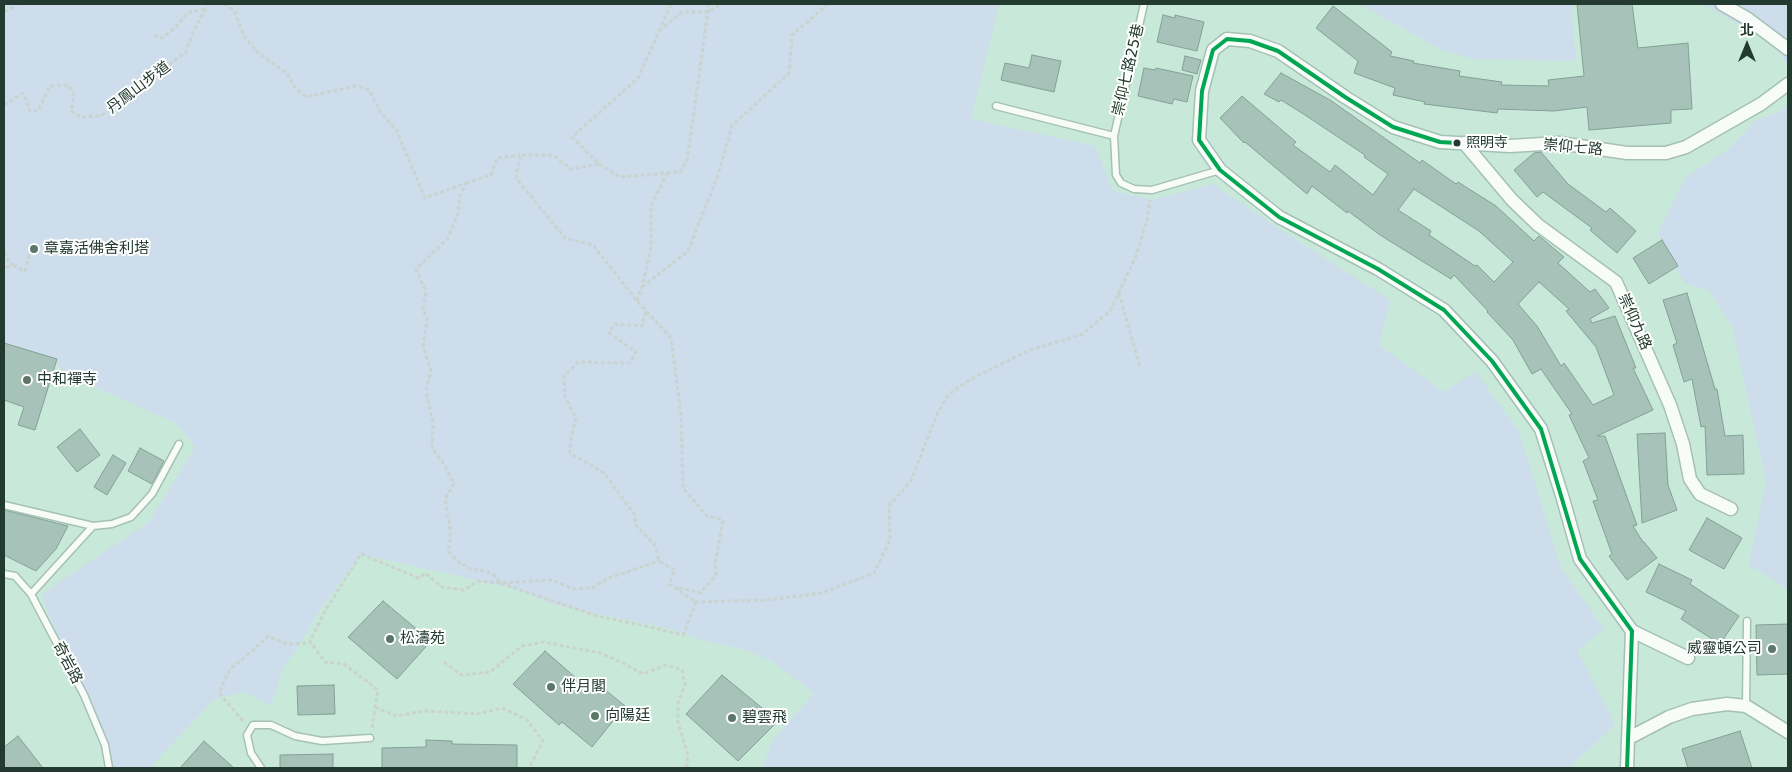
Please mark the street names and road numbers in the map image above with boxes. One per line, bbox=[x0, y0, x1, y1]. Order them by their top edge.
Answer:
street label: 崇仰七路25巷 bbox=[1110, 22, 1148, 118]
street label: 丹鳳山步道 bbox=[104, 58, 174, 118]
street label: 崇仰七路 bbox=[1542, 136, 1604, 160]
street label: 崇仰九路 bbox=[1614, 291, 1654, 353]
street label: 奇岩路 bbox=[48, 639, 86, 687]

